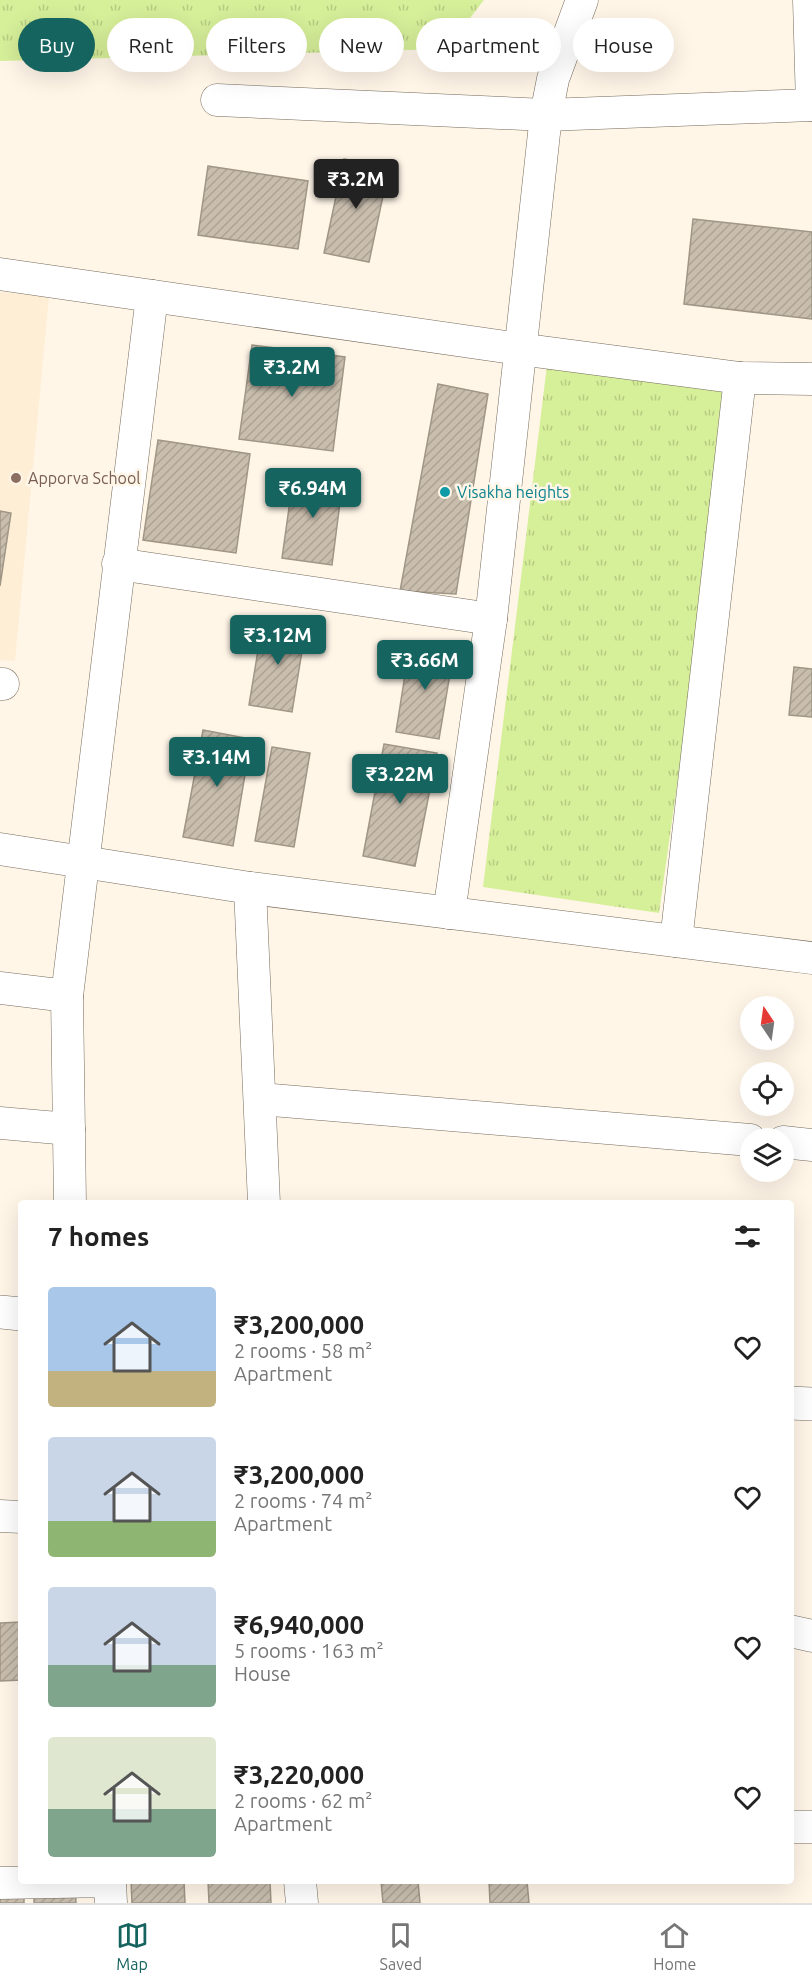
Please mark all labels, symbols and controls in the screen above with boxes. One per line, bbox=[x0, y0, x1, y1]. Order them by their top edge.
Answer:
chip: Buy bbox=[18, 18, 95, 72]
chip: Rent bbox=[107, 18, 194, 72]
chip: Filters bbox=[206, 18, 307, 72]
chip: New bbox=[319, 18, 404, 72]
chip: Apartment bbox=[416, 18, 561, 72]
chip: House bbox=[573, 18, 674, 72]
pin: ₹3.2M bbox=[314, 159, 398, 210]
text: ₹3.2M bbox=[328, 167, 384, 190]
pin: ₹3.2M bbox=[250, 347, 334, 398]
text: ₹3.2M bbox=[264, 355, 320, 378]
pin: ₹6.94M bbox=[264, 468, 362, 519]
place label: Apporva School bbox=[28, 469, 140, 487]
marker: Apporva School bbox=[9, 471, 23, 485]
text: ₹6.94M bbox=[279, 476, 347, 499]
place label: Visakha heights bbox=[457, 483, 569, 501]
marker: Visakha heights bbox=[438, 485, 452, 499]
pin: ₹3.12M bbox=[229, 615, 327, 666]
text: ₹3.12M bbox=[244, 623, 312, 646]
pin: ₹3.66M bbox=[376, 640, 474, 691]
text: ₹3.66M bbox=[391, 648, 459, 671]
pin: ₹3.14M bbox=[168, 737, 266, 788]
text: ₹3.14M bbox=[183, 745, 251, 768]
pin: ₹3.22M bbox=[351, 754, 449, 805]
text: ₹3.22M bbox=[366, 762, 434, 785]
north arrow bbox=[740, 996, 794, 1050]
map controls bbox=[740, 996, 794, 1182]
button: locate bbox=[740, 1062, 794, 1116]
button: layers bbox=[740, 1128, 794, 1182]
icon: filters bbox=[731, 1220, 764, 1253]
text: 7 homes bbox=[48, 1222, 149, 1251]
text: ₹3,200,000 bbox=[234, 1310, 364, 1339]
icon: home bbox=[96, 1311, 168, 1383]
icon: heart bbox=[731, 1331, 764, 1364]
text: 2 rooms · 58 m² bbox=[234, 1339, 372, 1362]
text: Apartment bbox=[234, 1362, 332, 1385]
text: ₹3,200,000 bbox=[234, 1460, 364, 1489]
icon: home bbox=[96, 1461, 168, 1533]
icon: heart bbox=[731, 1481, 764, 1514]
text: 2 rooms · 74 m² bbox=[234, 1489, 372, 1512]
text: Apartment bbox=[234, 1512, 332, 1535]
text: ₹6,940,000 bbox=[234, 1610, 364, 1639]
icon: home bbox=[96, 1611, 168, 1683]
icon: heart bbox=[731, 1631, 764, 1664]
text: 5 rooms · 163 m² bbox=[234, 1639, 384, 1662]
text: House bbox=[234, 1662, 291, 1685]
text: ₹3,220,000 bbox=[234, 1760, 364, 1789]
icon: home bbox=[96, 1761, 168, 1833]
icon: heart bbox=[731, 1781, 764, 1814]
text: 2 rooms · 62 m² bbox=[234, 1789, 372, 1812]
text: Apartment bbox=[234, 1812, 332, 1835]
tab: Map bbox=[116, 1919, 149, 1973]
tab: Saved bbox=[380, 1919, 422, 1973]
tab: Home bbox=[653, 1919, 696, 1973]

